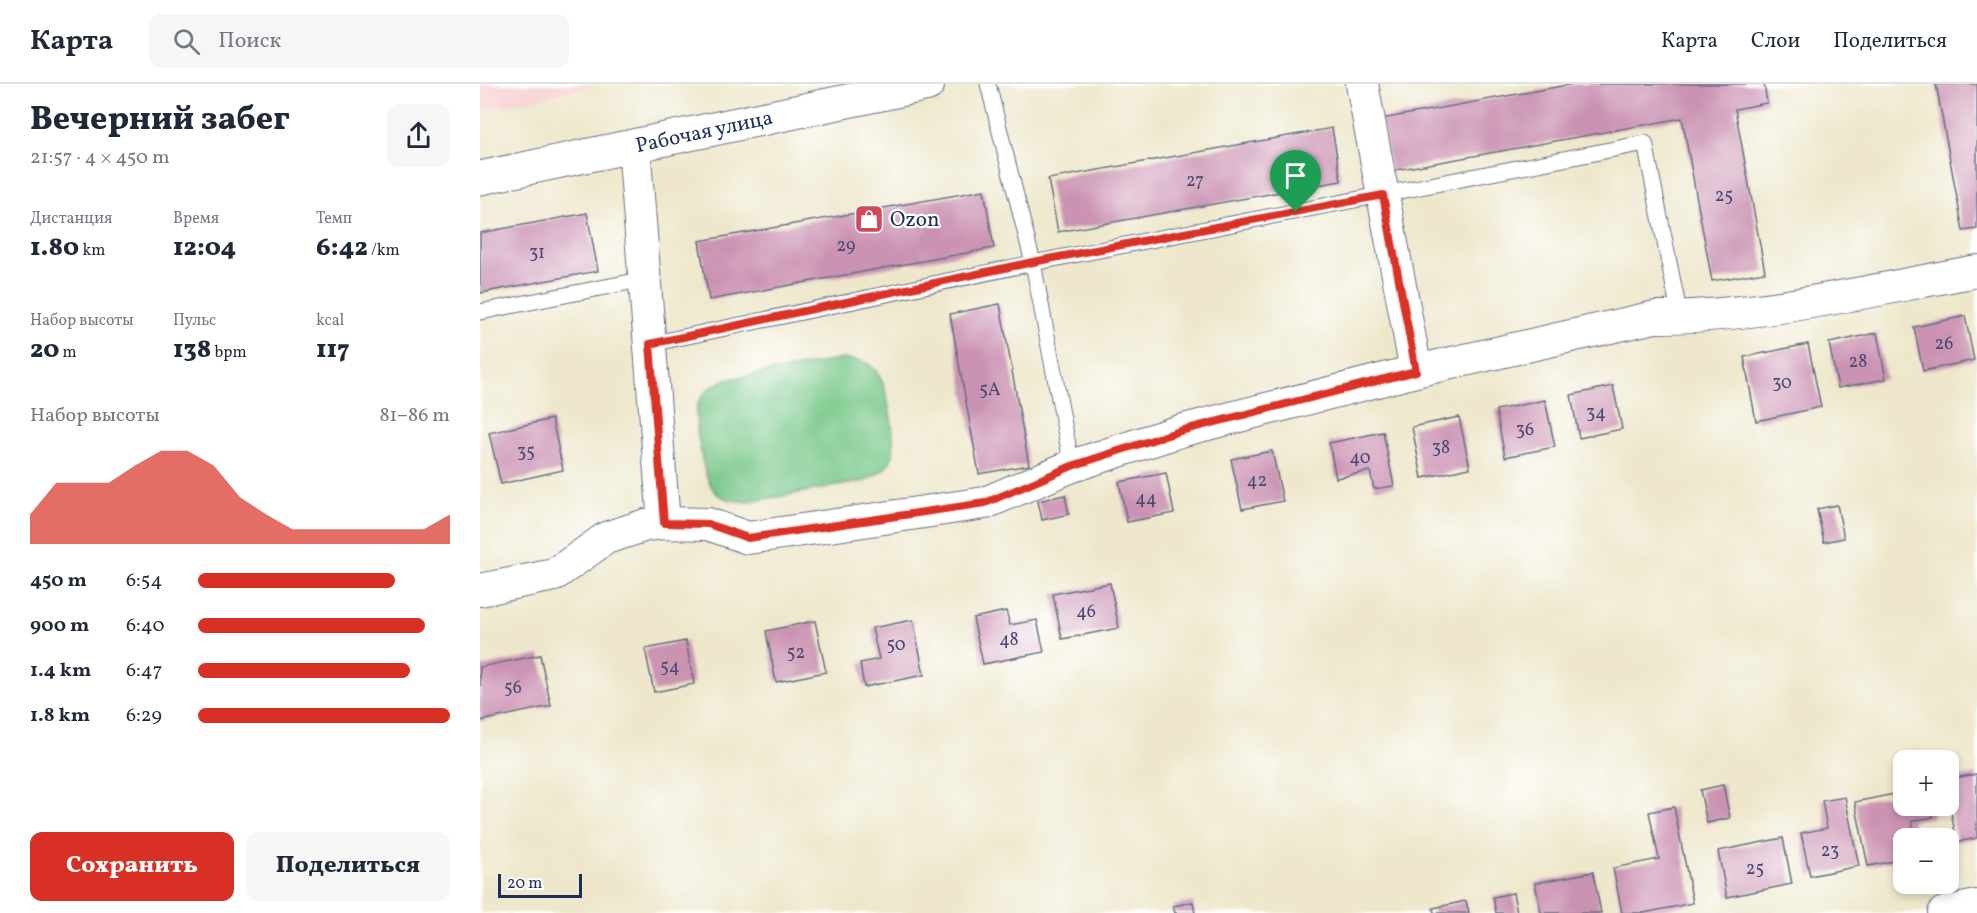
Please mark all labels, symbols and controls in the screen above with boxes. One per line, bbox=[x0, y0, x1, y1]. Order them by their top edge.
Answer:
search box bbox=[149, 14, 569, 68]
text: Карта bbox=[30, 22, 113, 61]
icon: search bbox=[170, 25, 203, 58]
text: Поиск bbox=[218, 26, 281, 57]
text: Карта bbox=[1661, 27, 1718, 56]
text: Слои bbox=[1751, 27, 1800, 56]
text: Поделиться bbox=[1833, 27, 1947, 56]
text: Вечерний забег bbox=[30, 98, 290, 144]
button: share bbox=[387, 104, 450, 167]
street label: Рабочая улица bbox=[633, 104, 776, 161]
text: 21:57 · 4 × 450 m bbox=[30, 144, 170, 172]
pin bbox=[1270, 150, 1321, 212]
icon: arrive bbox=[1279, 159, 1312, 192]
house number: 27 bbox=[1186, 169, 1204, 194]
house number: 25 bbox=[1715, 184, 1733, 209]
shop icon: Ozon bbox=[853, 203, 885, 235]
place label: Ozon bbox=[890, 206, 940, 235]
text: Дистанция bbox=[30, 208, 112, 230]
text: Время bbox=[173, 208, 219, 230]
text: Темп bbox=[316, 208, 352, 230]
text: 1.80 bbox=[30, 230, 79, 266]
text: 12:04 bbox=[173, 230, 236, 266]
text: 6:42 bbox=[316, 230, 368, 266]
house number: 29 bbox=[837, 234, 855, 259]
text: km bbox=[79, 240, 105, 262]
text: /km bbox=[368, 240, 400, 262]
house number: 31 bbox=[529, 241, 545, 266]
text: Набор высоты bbox=[30, 310, 134, 332]
text: Пульс bbox=[173, 310, 216, 332]
text: kcal bbox=[316, 310, 344, 332]
text: 20 bbox=[30, 332, 59, 368]
text: 138 bbox=[173, 332, 211, 368]
text: 117 bbox=[316, 332, 350, 368]
house number: 26 bbox=[1935, 332, 1953, 357]
text: m bbox=[59, 342, 77, 364]
text: bpm bbox=[211, 342, 247, 364]
house number: 28 bbox=[1849, 350, 1867, 375]
house number: 30 bbox=[1772, 371, 1792, 396]
house number: 5А bbox=[979, 378, 1001, 403]
house number: 34 bbox=[1586, 401, 1606, 426]
text: Набор высоты bbox=[30, 402, 160, 430]
text: 81–86 m bbox=[379, 402, 450, 430]
house number: 36 bbox=[1516, 418, 1534, 443]
house number: 38 bbox=[1432, 436, 1450, 461]
house number: 35 bbox=[517, 440, 535, 465]
house number: 40 bbox=[1349, 446, 1371, 471]
house number: 42 bbox=[1247, 469, 1267, 494]
house number: 44 bbox=[1135, 487, 1157, 512]
text: 450 m bbox=[30, 567, 87, 595]
text: 6:54 bbox=[126, 567, 162, 595]
house number: 46 bbox=[1076, 600, 1096, 625]
text: 900 m bbox=[30, 612, 89, 640]
text: 6:40 bbox=[126, 612, 164, 640]
house number: 48 bbox=[999, 628, 1019, 653]
house number: 50 bbox=[886, 633, 906, 658]
house number: 52 bbox=[787, 641, 805, 666]
house number: 54 bbox=[660, 655, 680, 680]
text: 1.4 km bbox=[30, 657, 91, 685]
text: 6:47 bbox=[126, 657, 162, 685]
house number: 56 bbox=[504, 676, 522, 701]
text: 1.8 km bbox=[30, 702, 90, 730]
text: 6:29 bbox=[126, 702, 162, 730]
map controls bbox=[1893, 750, 1959, 894]
button: + bbox=[1893, 750, 1959, 816]
button: − bbox=[1893, 828, 1959, 894]
button: Сохранить bbox=[30, 832, 234, 901]
button: Поделиться bbox=[246, 832, 450, 901]
house number: 23 bbox=[1821, 839, 1839, 864]
house number: 25 bbox=[1746, 857, 1764, 882]
scale bar bbox=[498, 871, 582, 898]
text: 20 m bbox=[507, 873, 542, 895]

